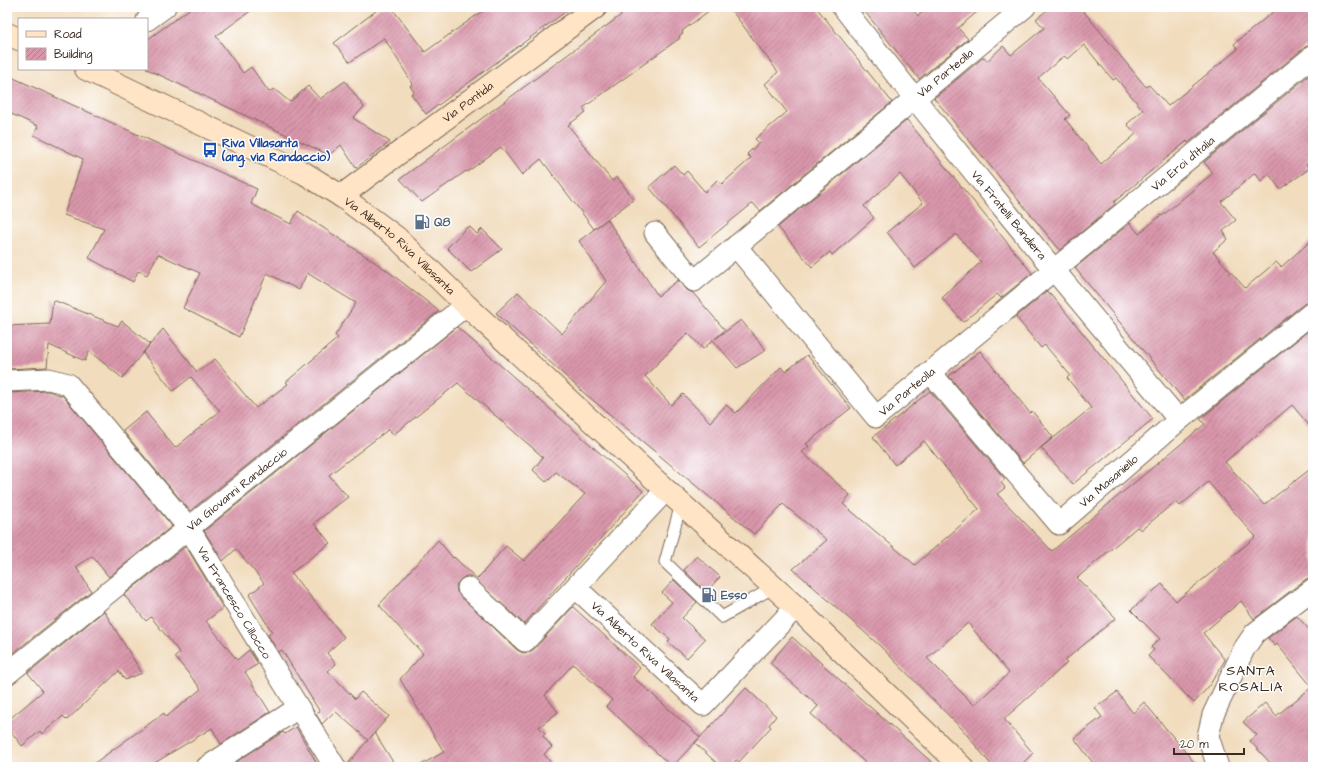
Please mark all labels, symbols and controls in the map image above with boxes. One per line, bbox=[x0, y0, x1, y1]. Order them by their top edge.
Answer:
legend bbox=[18, 18, 148, 70]
text: Road bbox=[54, 26, 82, 43]
street label: Via Parteolla bbox=[914, 45, 977, 102]
text: Building bbox=[54, 46, 92, 64]
street label: Via Pontida bbox=[439, 78, 497, 127]
street label: Via Eroi d'Italia bbox=[1148, 132, 1219, 195]
place label: Riva Villasanta (ang. via Randaccio) bbox=[221, 135, 331, 168]
bus stop icon: Riva Villasanta (ang. via Randaccio) bbox=[201, 141, 219, 159]
street label: Via Fratelli Bandiera bbox=[967, 167, 1050, 264]
street label: Via Alberto Riva Villasanta bbox=[340, 193, 458, 299]
fuel station icon: Q8 bbox=[413, 213, 431, 231]
place label: Q8 bbox=[434, 214, 451, 231]
street label: Via Parteolla bbox=[875, 363, 939, 420]
street label: Via Giovanni Randaccio bbox=[183, 444, 291, 535]
street label: Via Masaniello bbox=[1076, 451, 1142, 512]
street label: Via Francesco Cillocco bbox=[193, 543, 275, 663]
fuel station icon: Esso bbox=[700, 586, 718, 604]
place label: Esso bbox=[721, 587, 747, 604]
street label: Via Alberto Riva Villasanta bbox=[587, 598, 703, 706]
district label: SANTA ROSALIA bbox=[1218, 661, 1284, 697]
scale bar bbox=[1174, 730, 1244, 756]
text: 20 m bbox=[1180, 736, 1209, 753]

